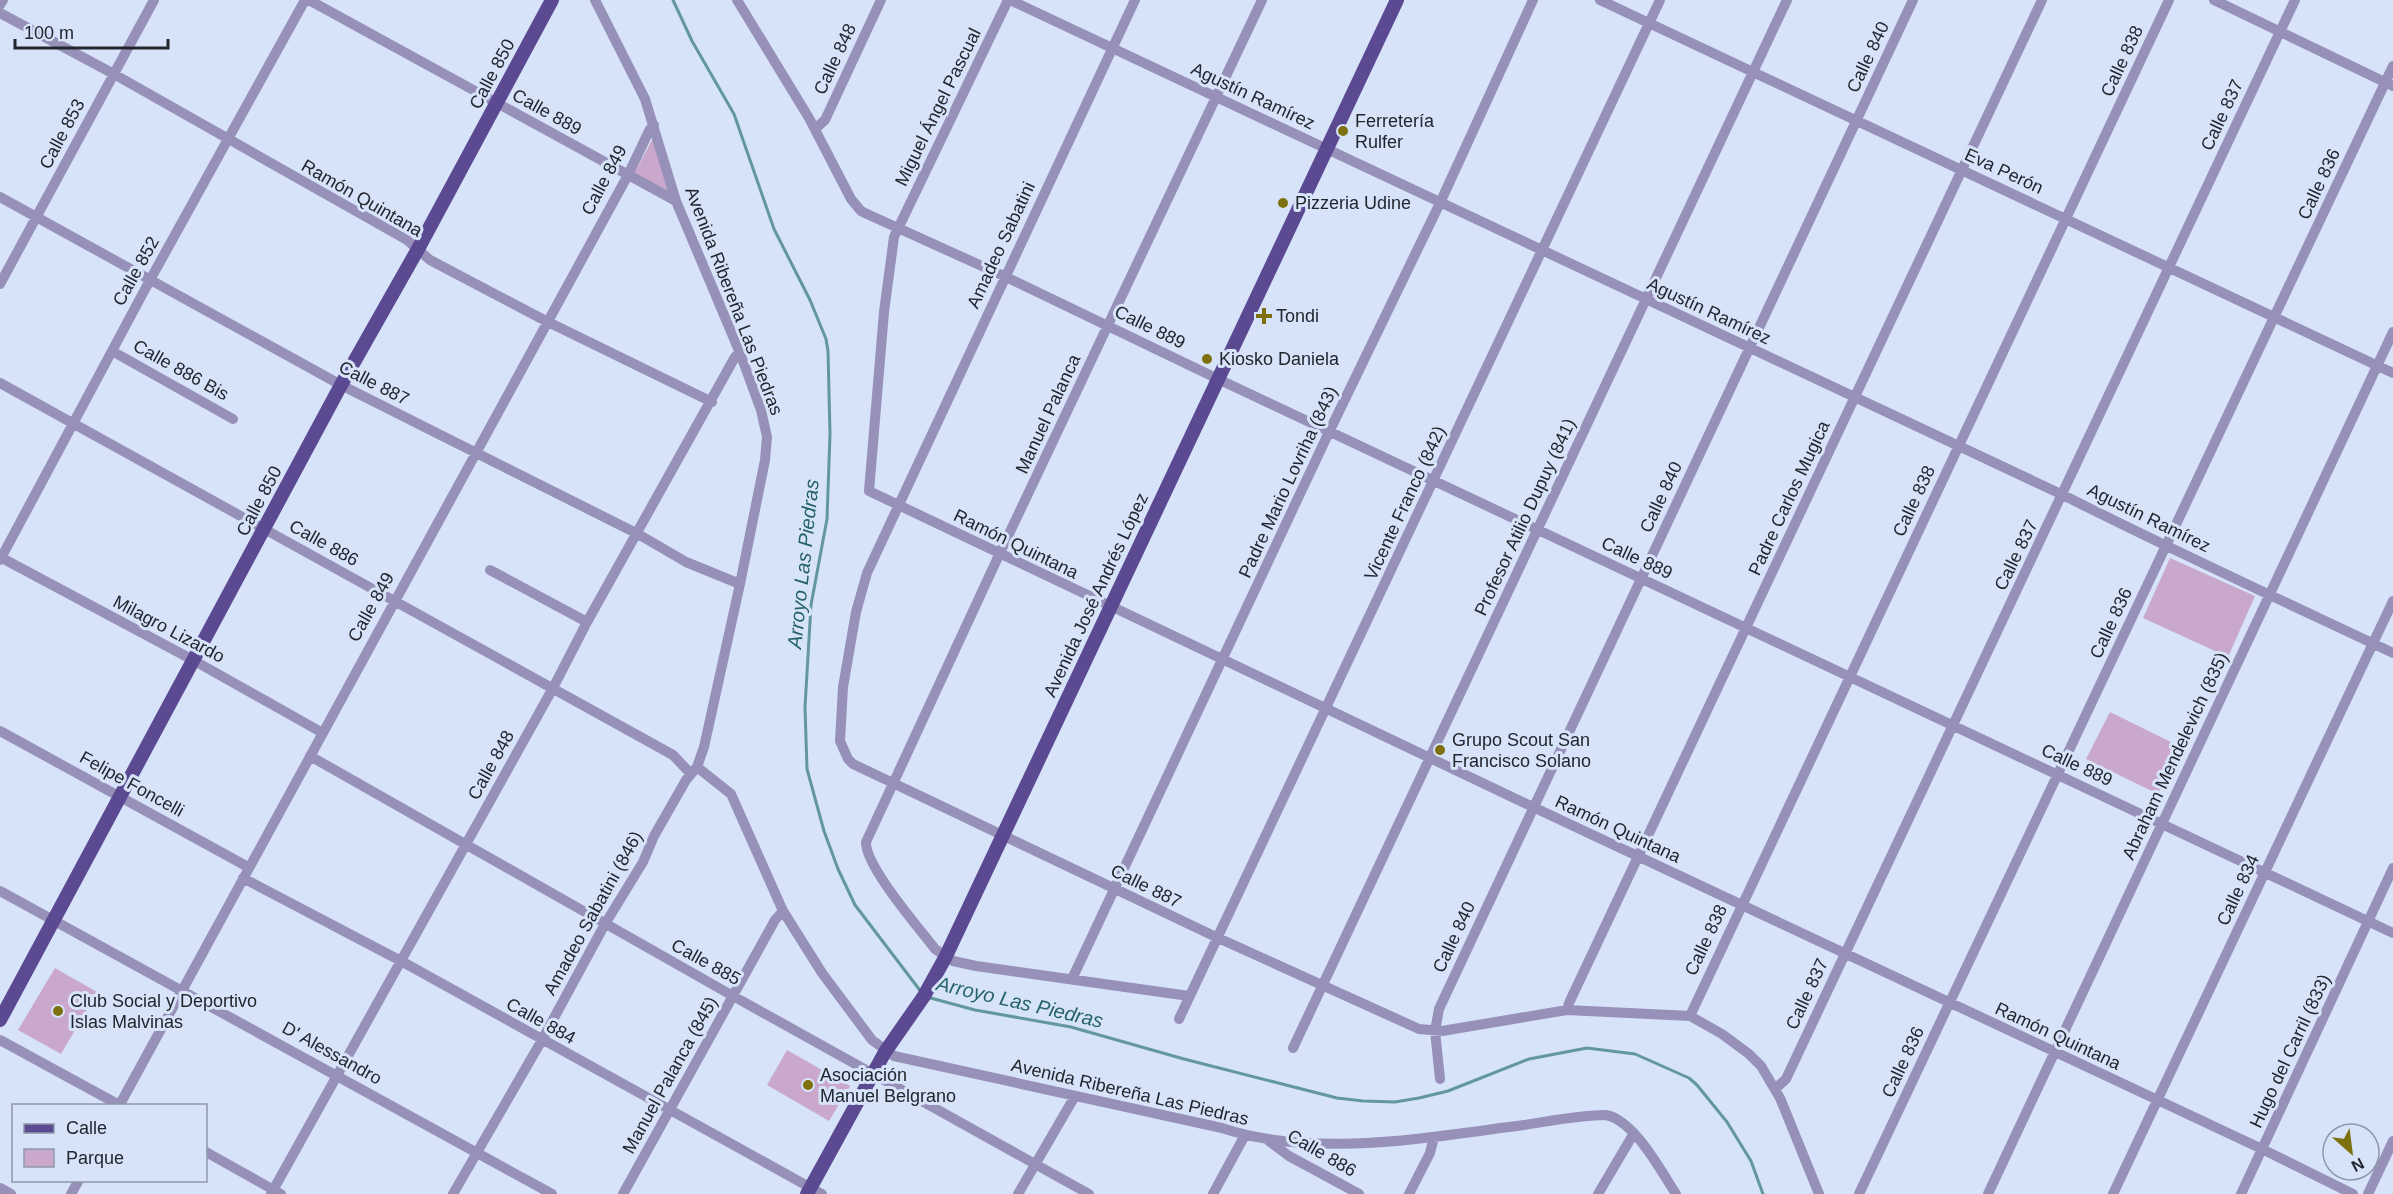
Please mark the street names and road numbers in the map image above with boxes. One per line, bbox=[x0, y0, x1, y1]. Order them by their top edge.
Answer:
street label: Calle 840 bbox=[1843, 18, 1893, 96]
street label: Calle 848 bbox=[810, 20, 860, 98]
street label: Calle 838 bbox=[2097, 22, 2147, 100]
street label: Miguel Ángel Pascual bbox=[891, 25, 985, 189]
street label: Calle 850 bbox=[465, 36, 519, 112]
street label: Agustín Ramírez bbox=[1188, 59, 1318, 133]
street label: Calle 837 bbox=[2197, 76, 2247, 154]
street label: Calle 889 bbox=[509, 85, 585, 139]
street label: Calle 853 bbox=[35, 96, 89, 172]
street label: Calle 849 bbox=[577, 142, 631, 218]
street label: Eva Perón bbox=[1962, 144, 2046, 198]
street label: Calle 836 bbox=[2294, 145, 2344, 223]
street label: Ramón Quintana bbox=[298, 155, 427, 241]
street label: Amadeo Sabatini bbox=[963, 179, 1039, 311]
street label: Avenida Ribereña Las Piedras bbox=[681, 184, 787, 418]
street label: Calle 852 bbox=[109, 233, 163, 309]
street label: Agustín Ramírez bbox=[1644, 274, 1774, 348]
street label: Calle 889 bbox=[1111, 301, 1189, 353]
street label: Calle 886 Bis bbox=[130, 336, 232, 404]
street label: Manuel Palanca bbox=[1012, 350, 1085, 477]
street label: Calle 887 bbox=[336, 357, 412, 409]
street label: Padre Mario Lovriha (843) bbox=[1235, 383, 1341, 581]
street label: Profesor Atilio Dupuy (841) bbox=[1470, 415, 1580, 619]
street label: Padre Carlos Mugica bbox=[1744, 417, 1834, 578]
street label: Vicente Franco (842) bbox=[1360, 423, 1450, 583]
street label: Calle 840 bbox=[1636, 458, 1686, 536]
street label: Calle 838 bbox=[1889, 462, 1939, 540]
street label: Calle 850 bbox=[232, 463, 286, 539]
street label: Agustín Ramírez bbox=[2084, 480, 2214, 556]
street label: Avenida José Andrés López bbox=[1040, 490, 1152, 700]
street label: Ramón Quintana bbox=[950, 505, 1082, 583]
street label: Calle 886 bbox=[286, 516, 362, 570]
street label: Calle 837 bbox=[1990, 516, 2042, 594]
street label: Calle 889 bbox=[1598, 533, 1676, 583]
street label: Calle 849 bbox=[344, 569, 398, 645]
street label: Calle 836 bbox=[2086, 584, 2136, 662]
street label: Milagro Lizardo bbox=[110, 591, 228, 667]
street label: Abraham Mendelevich (835) bbox=[2118, 649, 2232, 863]
street label: Calle 848 bbox=[464, 727, 518, 803]
street label: Calle 889 bbox=[2038, 740, 2116, 790]
street label: Felipe Foncelli bbox=[76, 747, 188, 821]
street label: Ramón Quintana bbox=[1552, 791, 1685, 867]
street label: Amadeo Sabatini (846) bbox=[540, 828, 646, 998]
street label: Calle 834 bbox=[2213, 851, 2263, 929]
street label: Calle 887 bbox=[1107, 860, 1185, 912]
street label: Calle 840 bbox=[1429, 898, 1479, 976]
street label: Calle 838 bbox=[1681, 901, 1731, 979]
street label: Calle 885 bbox=[668, 935, 744, 989]
street label: Calle 837 bbox=[1782, 955, 1832, 1033]
street label: Hugo del Carril (833) bbox=[2246, 971, 2334, 1131]
street label: Manuel Palanca (845) bbox=[619, 993, 721, 1157]
street label: Calle 884 bbox=[503, 994, 579, 1048]
street label: Ramón Quintana bbox=[1992, 998, 2125, 1074]
street label: D' Alessandro bbox=[279, 1017, 385, 1089]
street label: Calle 836 bbox=[1878, 1023, 1928, 1101]
street label: Avenida Ribereña Las Piedras bbox=[1009, 1055, 1251, 1129]
street label: Calle 886 bbox=[1284, 1125, 1360, 1181]

